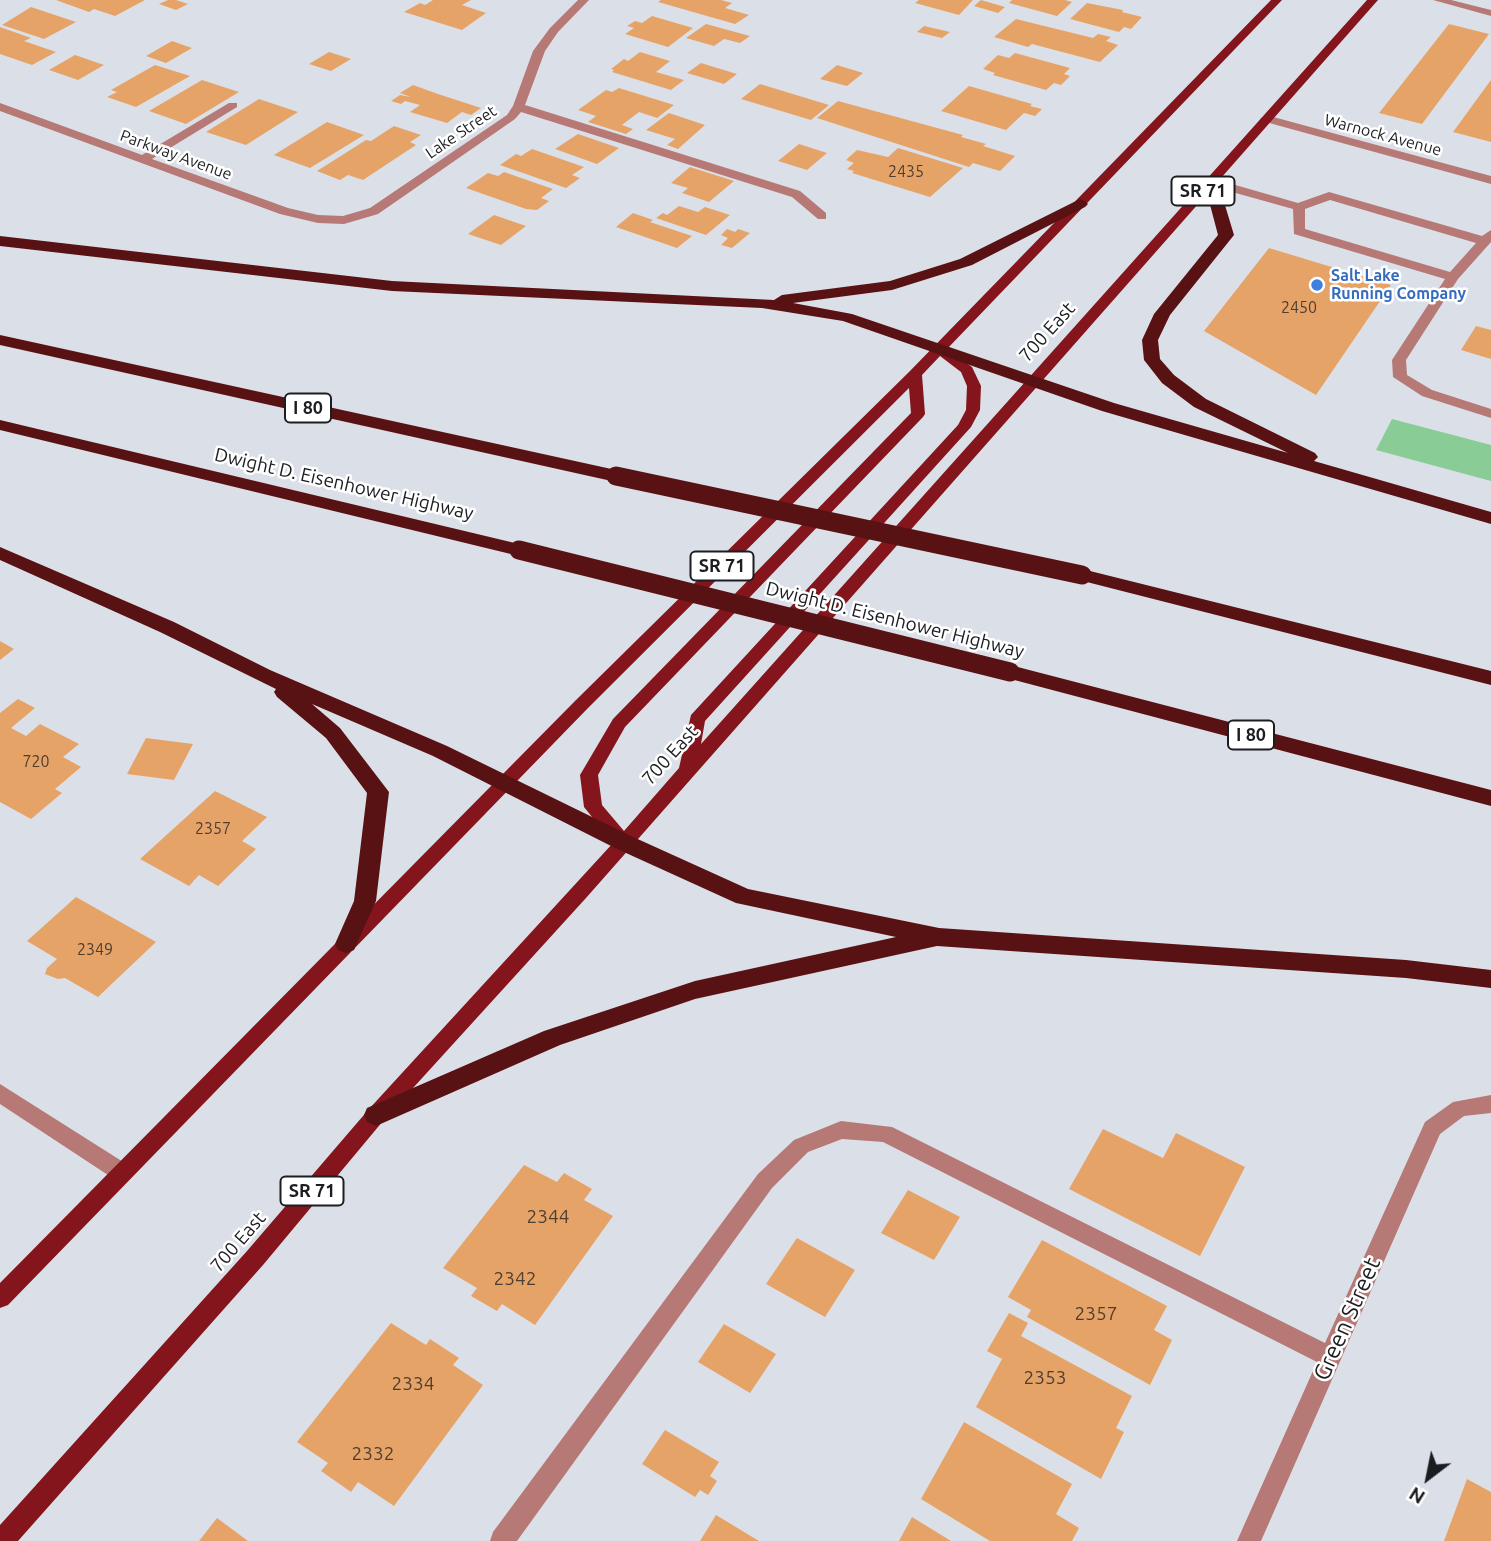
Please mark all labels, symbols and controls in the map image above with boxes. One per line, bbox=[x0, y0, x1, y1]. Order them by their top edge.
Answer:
street label: Lake Street bbox=[422, 101, 500, 163]
street label: Warnock Avenue bbox=[1322, 110, 1444, 160]
street label: Parkway Avenue bbox=[117, 126, 235, 184]
house number: 2435 bbox=[888, 162, 924, 182]
road number: SR 71 bbox=[1172, 176, 1234, 206]
place label: Salt Lake Running Company bbox=[1331, 266, 1466, 304]
marker: Salt Lake Running Company bbox=[1309, 277, 1325, 293]
street label: 700 East bbox=[1014, 297, 1080, 367]
house number: 2450 bbox=[1281, 298, 1317, 318]
road number: I 80 bbox=[285, 394, 331, 422]
street label: Dwight D. Eisenhower Highway bbox=[212, 443, 476, 525]
road number: SR 71 bbox=[690, 552, 754, 580]
street label: Dwight D. Eisenhower Highway bbox=[764, 577, 1026, 663]
street label: 700 East bbox=[637, 720, 703, 790]
road number: I 80 bbox=[1228, 720, 1274, 750]
house number: 720 bbox=[22, 752, 50, 772]
house number: 2357 bbox=[195, 819, 231, 839]
house number: 2349 bbox=[77, 940, 113, 960]
road number: SR 71 bbox=[280, 1176, 344, 1206]
house number: 2344 bbox=[527, 1206, 569, 1228]
street label: 700 East bbox=[206, 1207, 270, 1277]
street label: Green Street bbox=[1308, 1253, 1386, 1385]
house number: 2342 bbox=[494, 1268, 536, 1290]
house number: 2357 bbox=[1075, 1303, 1117, 1325]
house number: 2353 bbox=[1024, 1367, 1066, 1389]
house number: 2334 bbox=[392, 1373, 434, 1395]
house number: 2332 bbox=[352, 1443, 394, 1465]
north arrow bbox=[1393, 1443, 1463, 1513]
text: N bbox=[1405, 1483, 1429, 1509]

